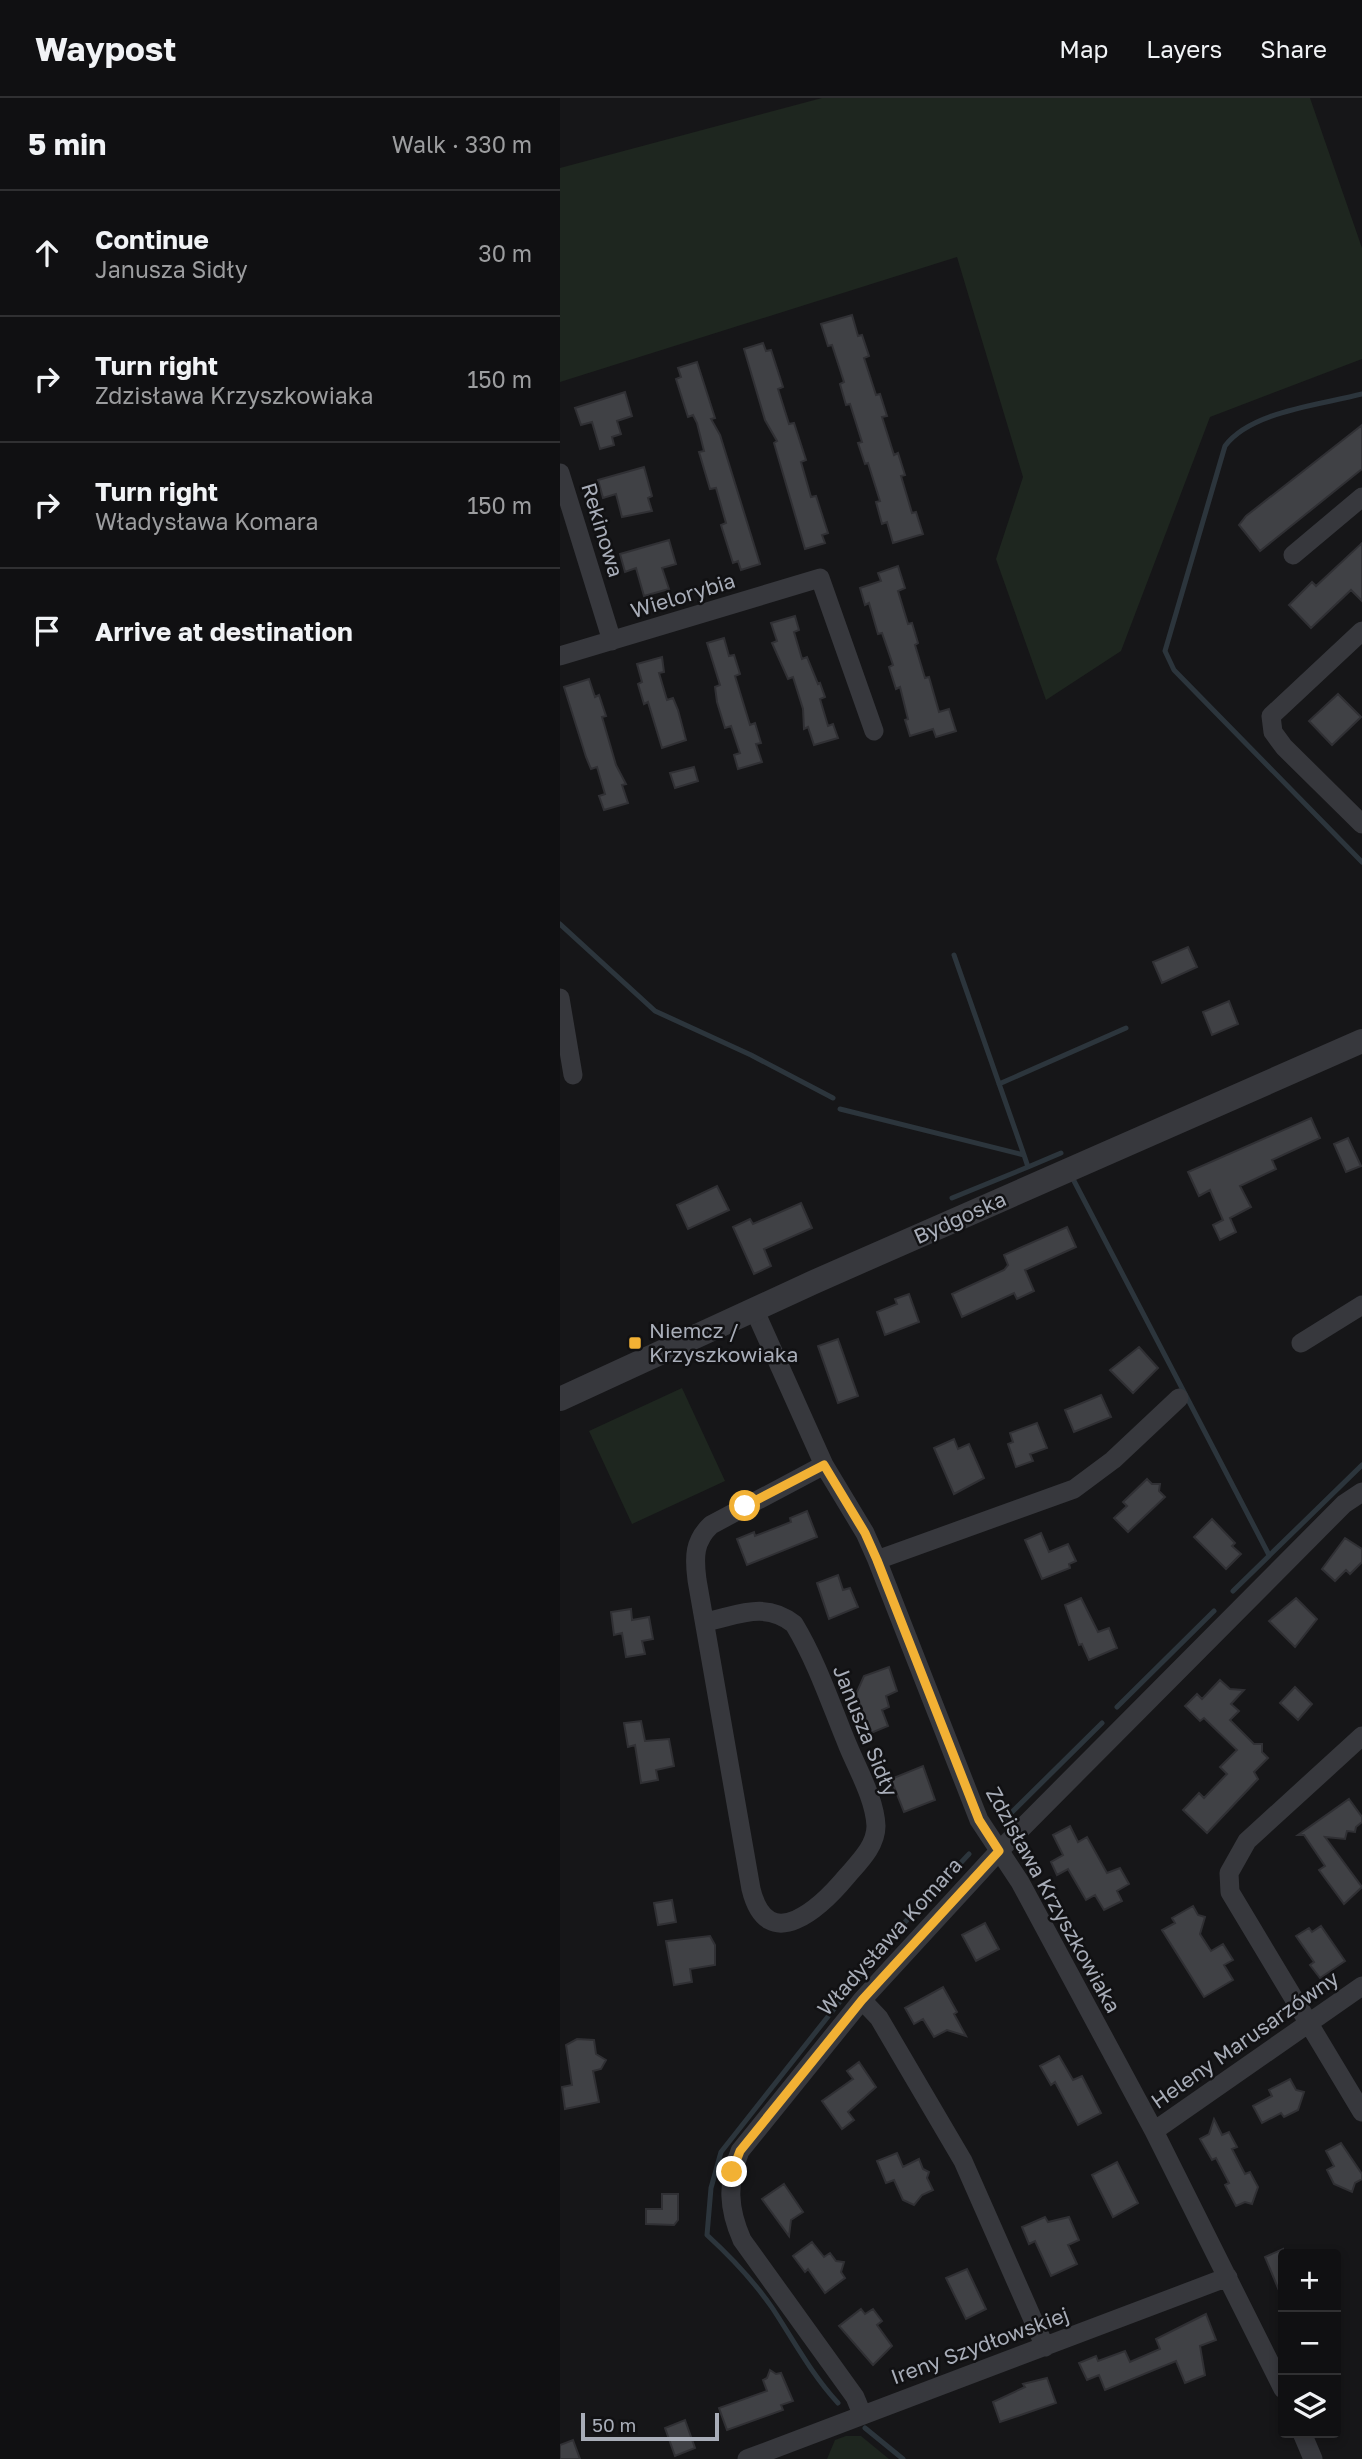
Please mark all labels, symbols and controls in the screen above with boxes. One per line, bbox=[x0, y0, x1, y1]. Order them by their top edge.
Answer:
text: Waypost bbox=[35, 29, 176, 68]
text: Map bbox=[1059, 34, 1108, 63]
text: Layers bbox=[1146, 34, 1222, 63]
text: Share bbox=[1260, 34, 1327, 63]
text: 5 min bbox=[28, 126, 106, 162]
text: Walk · 330 m bbox=[392, 130, 532, 158]
text: Continue bbox=[95, 224, 209, 255]
icon: ahead bbox=[28, 234, 66, 272]
text: 30 m bbox=[478, 239, 532, 267]
text: Janusza Sidły bbox=[95, 255, 248, 283]
text: Turn right bbox=[95, 350, 218, 381]
icon: right bbox=[28, 360, 66, 398]
text: 150 m bbox=[467, 365, 532, 393]
text: Zdzisława Krzyszkowiaka bbox=[95, 381, 374, 409]
text: Turn right bbox=[95, 476, 218, 507]
street label: Rekinowa bbox=[576, 479, 630, 580]
icon: right bbox=[28, 486, 66, 524]
text: 150 m bbox=[467, 491, 532, 519]
text: Władysława Komara bbox=[95, 507, 318, 535]
street label: Wielorybia bbox=[627, 567, 738, 623]
icon: arrive bbox=[28, 612, 66, 650]
text: Arrive at destination bbox=[95, 616, 353, 647]
street label: Bydgoska bbox=[909, 1185, 1010, 1249]
place label: Niemcz / Krzyszkowiaka bbox=[649, 1317, 798, 1367]
marker: Niemcz / Krzyszkowiaka bbox=[627, 1335, 643, 1351]
route start bbox=[729, 1490, 760, 1521]
street label: Janusza Sidły bbox=[828, 1661, 904, 1800]
street label: Zdzisława Krzyszkowiaka bbox=[981, 1782, 1127, 2017]
street label: Władysława Komara bbox=[811, 1852, 967, 2021]
street label: Heleny Marusarzówny bbox=[1146, 1964, 1343, 2114]
route end bbox=[716, 2156, 747, 2187]
map controls bbox=[1278, 2249, 1341, 2438]
button: + bbox=[1278, 2249, 1341, 2312]
street label: Ireny Szydłowskiej bbox=[887, 2301, 1072, 2389]
button: − bbox=[1278, 2312, 1341, 2375]
button: layers bbox=[1278, 2375, 1341, 2438]
scale bar bbox=[581, 2410, 719, 2442]
text: 50 m bbox=[592, 2413, 636, 2436]

